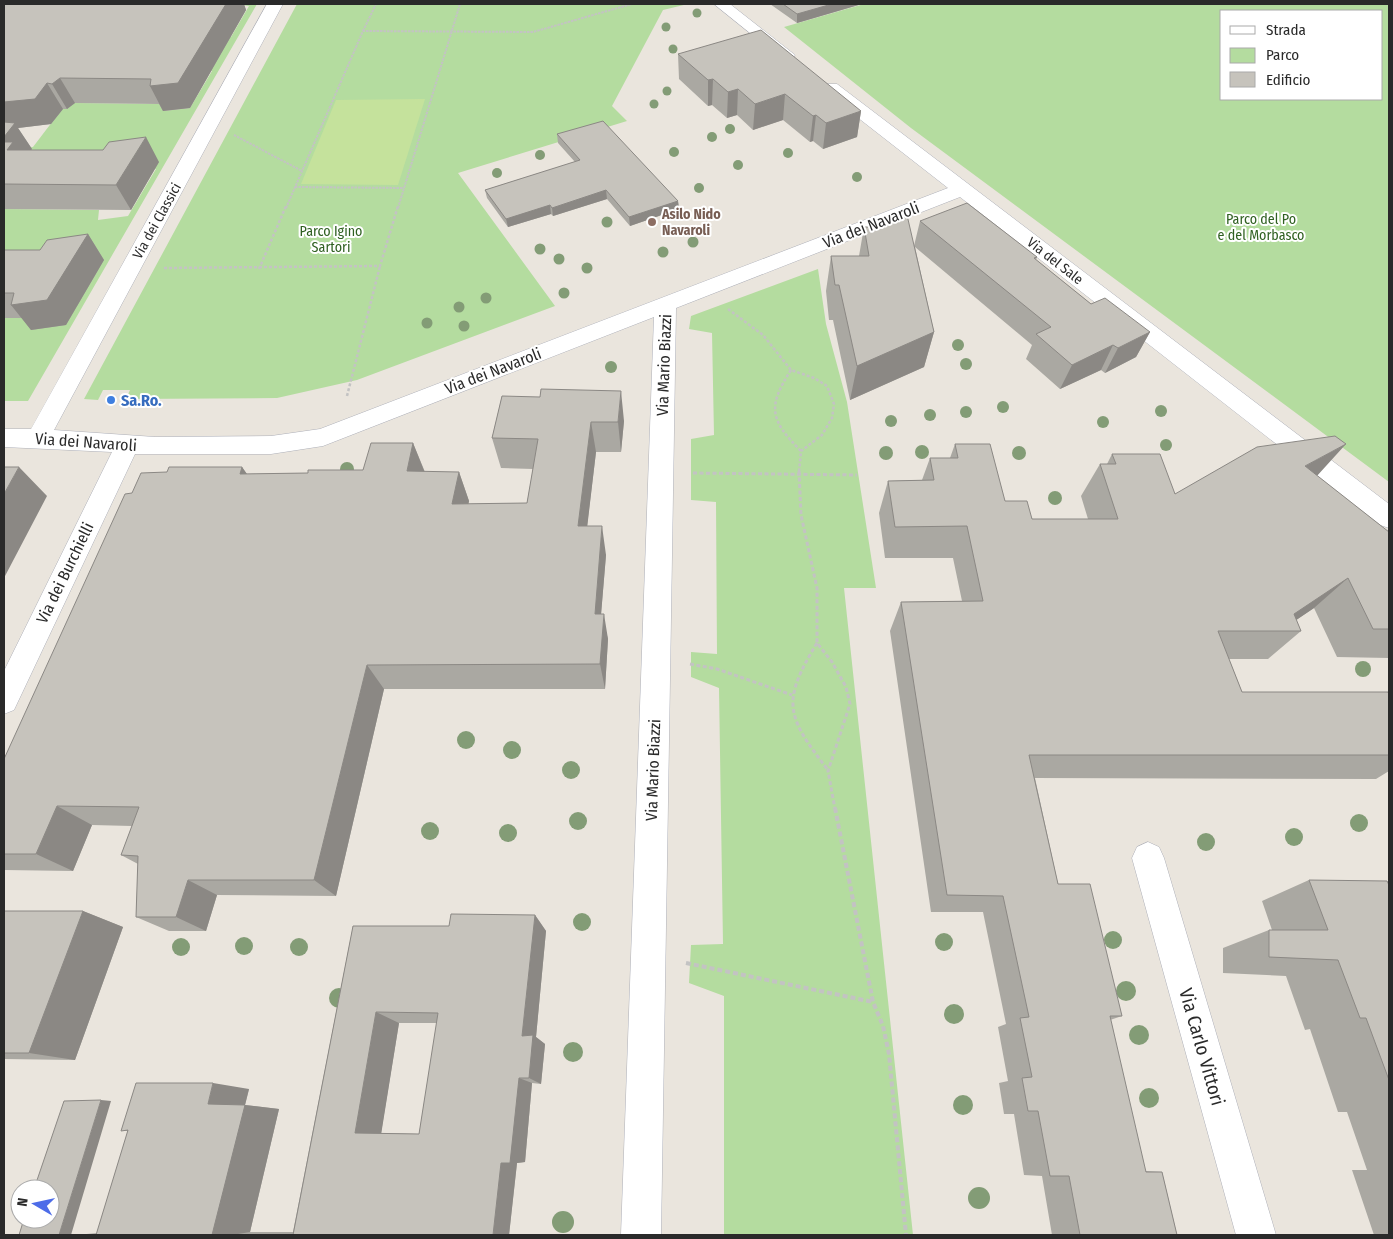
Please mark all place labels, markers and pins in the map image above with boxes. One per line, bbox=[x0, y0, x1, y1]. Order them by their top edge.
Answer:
place label: Asilo Nido Navaroli bbox=[661, 206, 721, 239]
marker: Asilo Nido Navaroli bbox=[646, 216, 658, 228]
place label: Sa.Ro. bbox=[121, 391, 162, 410]
marker: Sa.Ro. bbox=[105, 394, 117, 406]

